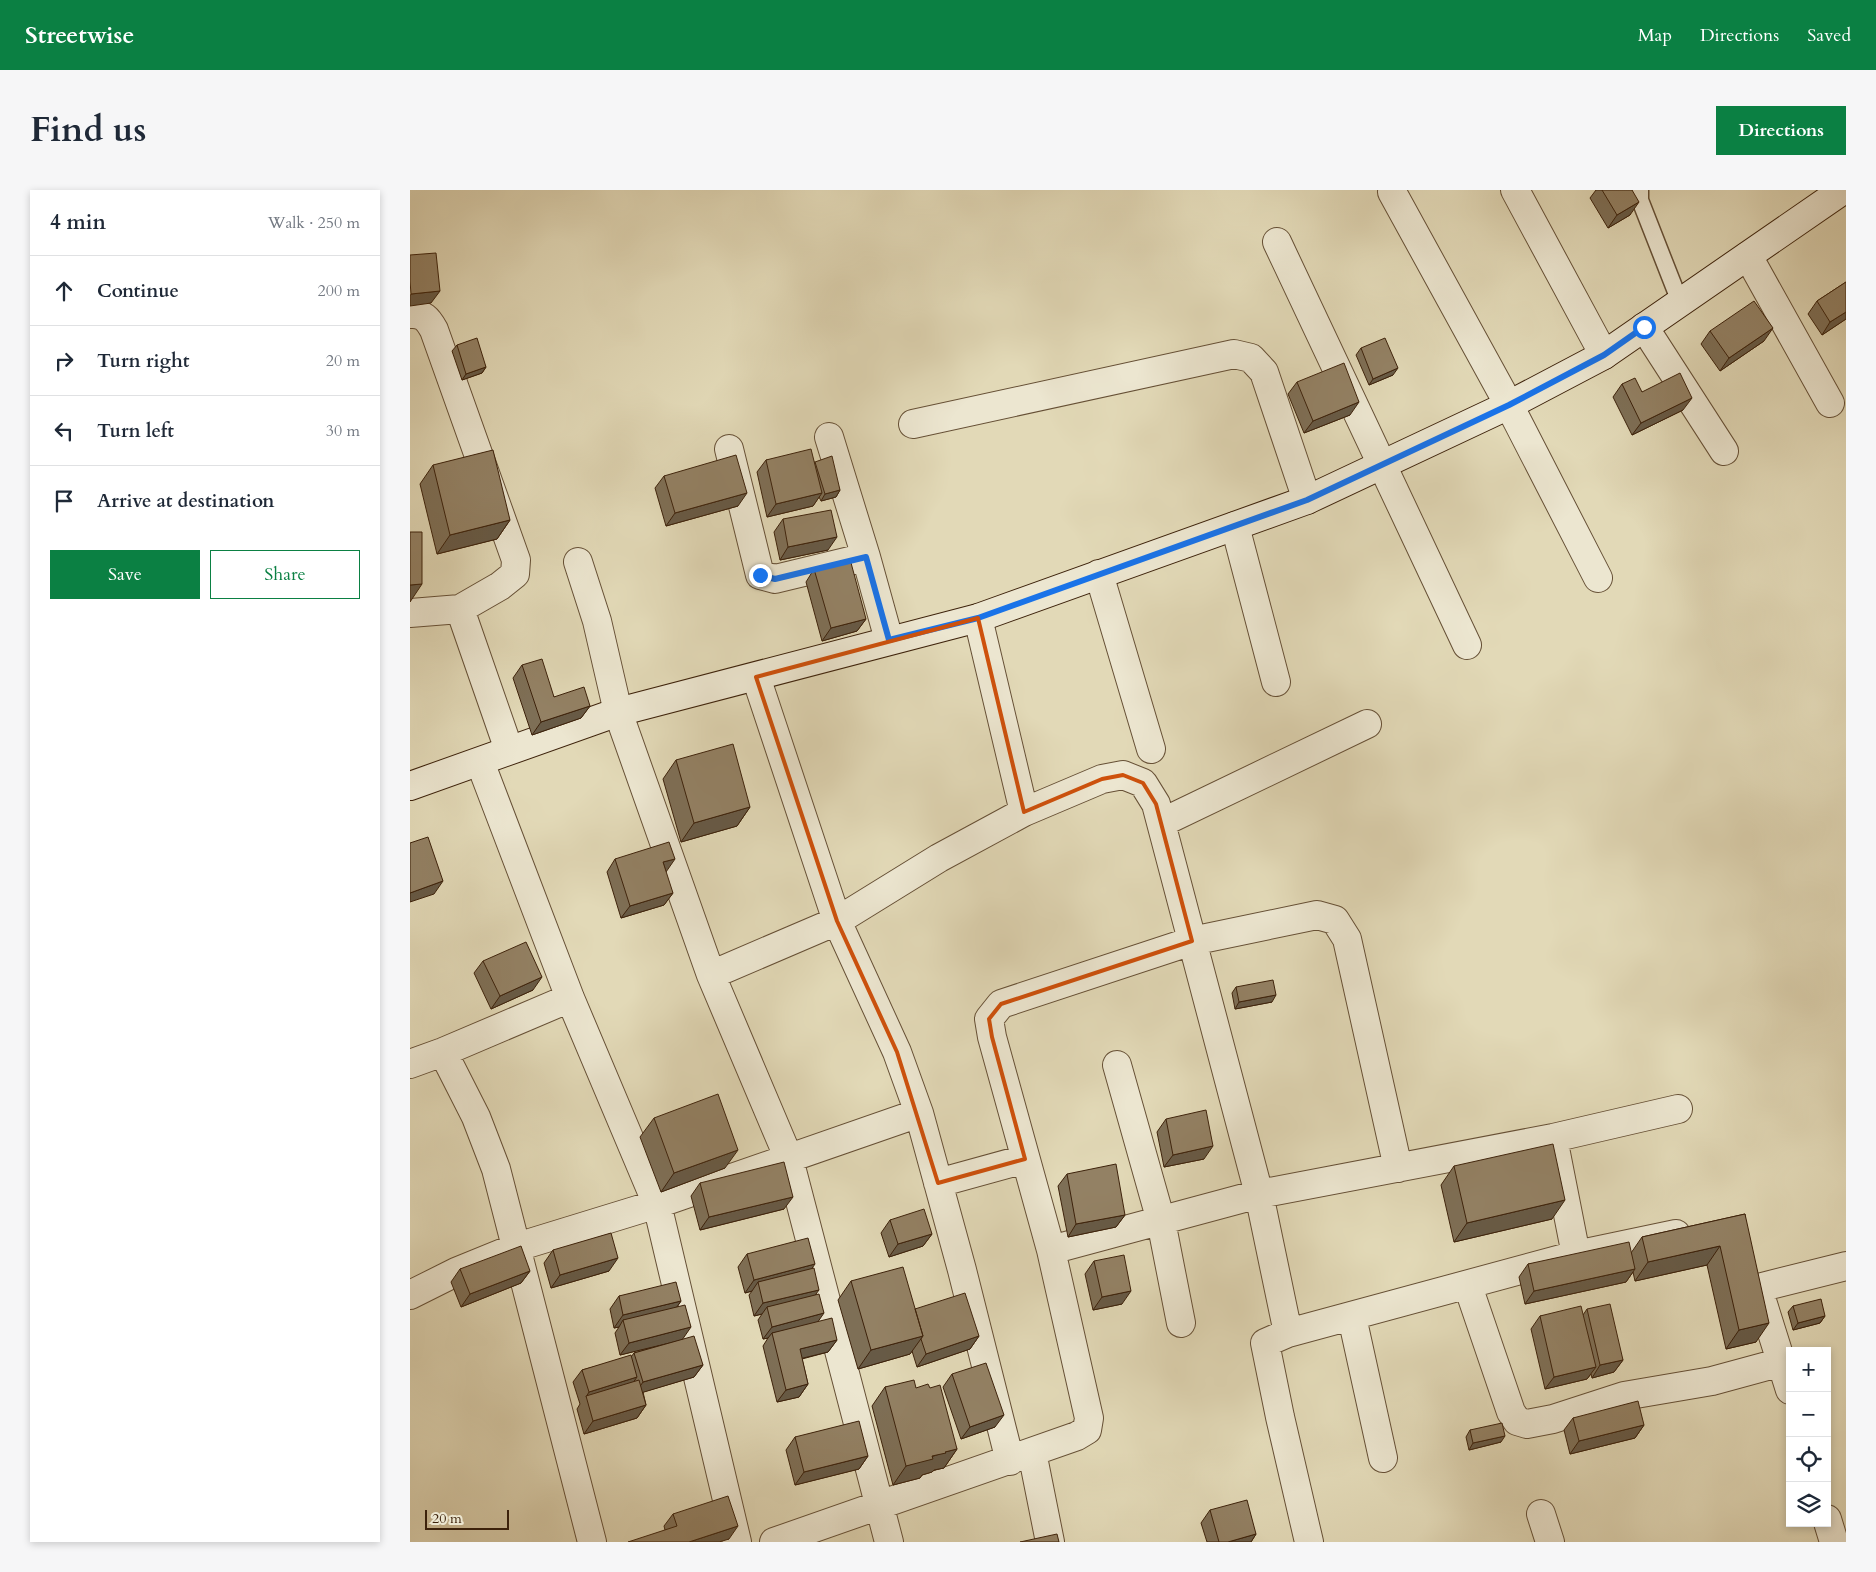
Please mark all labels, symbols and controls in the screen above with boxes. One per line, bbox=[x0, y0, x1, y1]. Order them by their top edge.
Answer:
text: Streetwise bbox=[25, 19, 134, 52]
text: Map bbox=[1638, 23, 1672, 48]
text: Directions bbox=[1700, 23, 1779, 48]
text: Saved bbox=[1807, 23, 1851, 48]
text: Find us bbox=[30, 106, 146, 154]
button: Directions bbox=[1716, 106, 1846, 155]
text: 4 min bbox=[50, 208, 106, 237]
text: Walk · 250 m bbox=[268, 212, 360, 234]
icon: ahead bbox=[50, 277, 78, 305]
text: Continue bbox=[97, 278, 179, 304]
text: 200 m bbox=[318, 280, 360, 302]
route start bbox=[1633, 316, 1656, 339]
icon: right bbox=[50, 347, 78, 375]
text: Turn right bbox=[97, 348, 189, 374]
text: 20 m bbox=[326, 350, 360, 372]
icon: left bbox=[50, 417, 78, 445]
text: Turn left bbox=[97, 418, 174, 444]
text: 30 m bbox=[326, 420, 360, 442]
icon: arrive bbox=[50, 487, 78, 515]
text: Arrive at destination bbox=[97, 488, 274, 514]
button: Save bbox=[50, 550, 200, 599]
button: Share bbox=[210, 550, 360, 599]
route end bbox=[749, 564, 772, 587]
map controls bbox=[1786, 1347, 1831, 1527]
button: + bbox=[1786, 1347, 1831, 1392]
button: − bbox=[1786, 1392, 1831, 1437]
button: locate bbox=[1786, 1437, 1831, 1482]
button: layers bbox=[1786, 1482, 1831, 1527]
scale bar bbox=[425, 1507, 509, 1530]
text: 20 m bbox=[432, 1509, 462, 1528]

